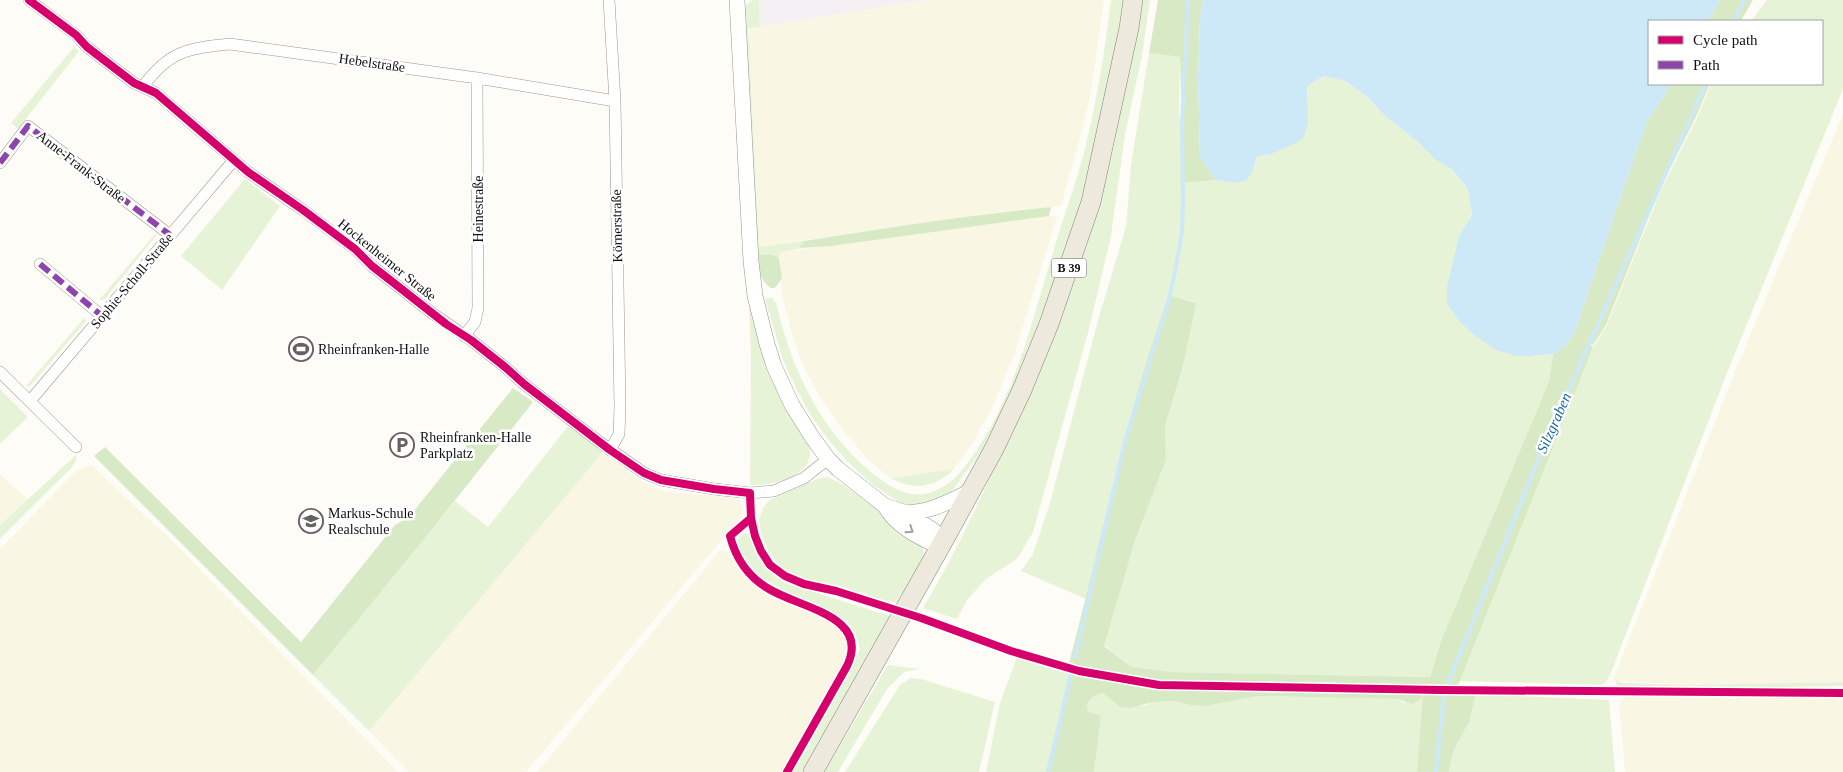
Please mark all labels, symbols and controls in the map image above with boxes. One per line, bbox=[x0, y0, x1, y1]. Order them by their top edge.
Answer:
legend bbox=[1648, 20, 1823, 85]
text: Cycle path bbox=[1693, 32, 1758, 48]
street label: Hebelstraße bbox=[338, 51, 406, 75]
text: Path bbox=[1693, 57, 1720, 73]
street label: Anne-Frank-Straße bbox=[34, 128, 128, 206]
street label: Heinestraße bbox=[471, 176, 486, 242]
street label: Körnerstraße bbox=[609, 189, 625, 263]
street label: Hockenheimer Straße bbox=[335, 216, 439, 304]
street label: Sophie-Scholl-Straße bbox=[88, 230, 176, 332]
road number: B 39 bbox=[1052, 258, 1086, 278]
sports icon: Rheinfranken-Halle bbox=[288, 336, 314, 362]
place label: Rheinfranken-Halle bbox=[318, 342, 429, 357]
water label: Silzgraben bbox=[1534, 390, 1574, 456]
place label: Rheinfranken-Halle Parkplatz bbox=[420, 430, 531, 461]
parking icon: Rheinfranken-Halle Parkplatz bbox=[389, 432, 415, 458]
place label: Markus-Schule Realschule bbox=[328, 506, 414, 537]
school or university icon: Markus-Schule Realschule bbox=[298, 508, 324, 534]
one-way arrow bbox=[904, 524, 913, 533]

